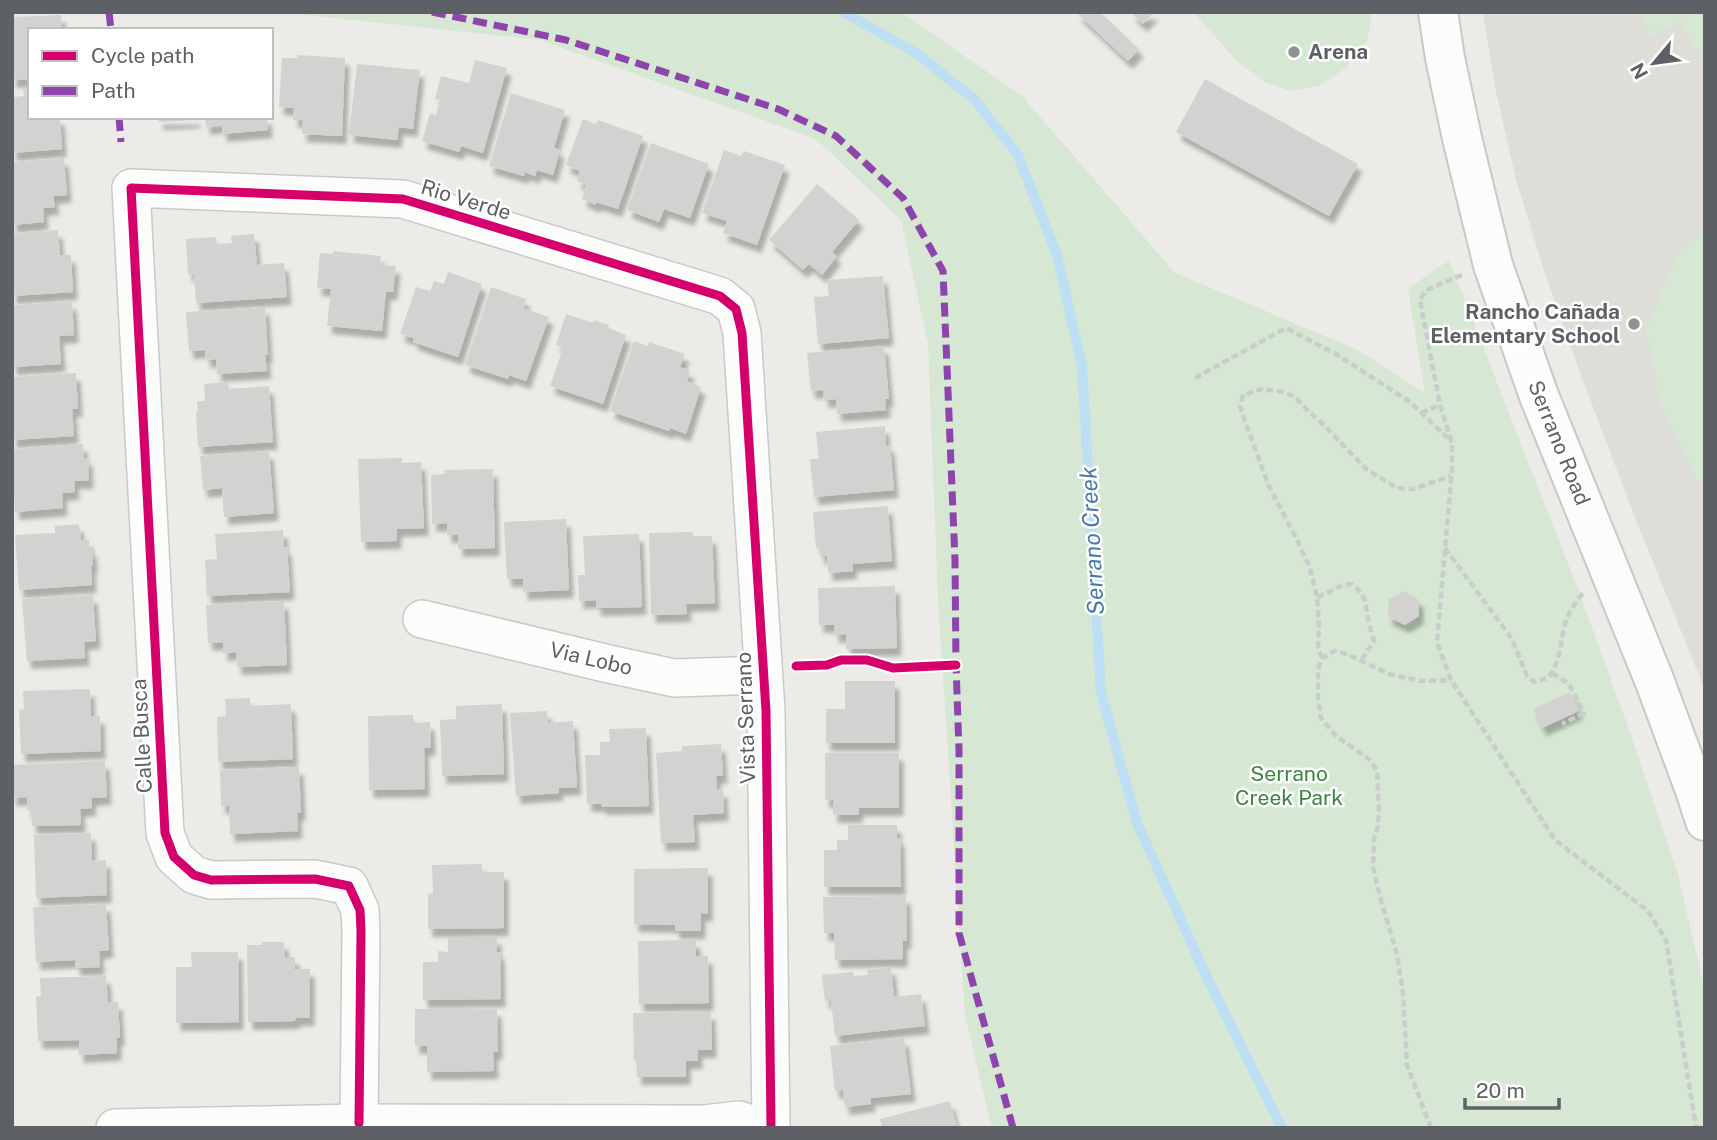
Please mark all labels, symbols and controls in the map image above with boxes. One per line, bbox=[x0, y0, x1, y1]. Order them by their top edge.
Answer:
legend bbox=[28, 28, 273, 119]
north arrow bbox=[1619, 28, 1689, 98]
place label: Arena bbox=[1308, 39, 1368, 64]
text: Cycle path bbox=[91, 43, 194, 68]
marker: Arena bbox=[1286, 44, 1302, 60]
text: N bbox=[1626, 59, 1652, 83]
text: Path bbox=[91, 78, 136, 103]
street label: Rio Verde bbox=[418, 174, 514, 225]
place label: Rancho Cañada Elementary School bbox=[1430, 299, 1620, 348]
marker: Rancho Cañada Elementary School bbox=[1626, 316, 1642, 332]
street label: Serrano Road bbox=[1523, 377, 1596, 509]
water label: Serrano Creek bbox=[1074, 465, 1109, 616]
street label: Via Lobo bbox=[547, 637, 635, 680]
street label: Vista Serrano bbox=[731, 652, 760, 784]
street label: Calle Busca bbox=[126, 678, 157, 794]
park label: Serrano Creek Park bbox=[1235, 761, 1343, 810]
scale bar bbox=[1465, 1066, 1560, 1110]
text: 20 m bbox=[1476, 1078, 1525, 1103]

